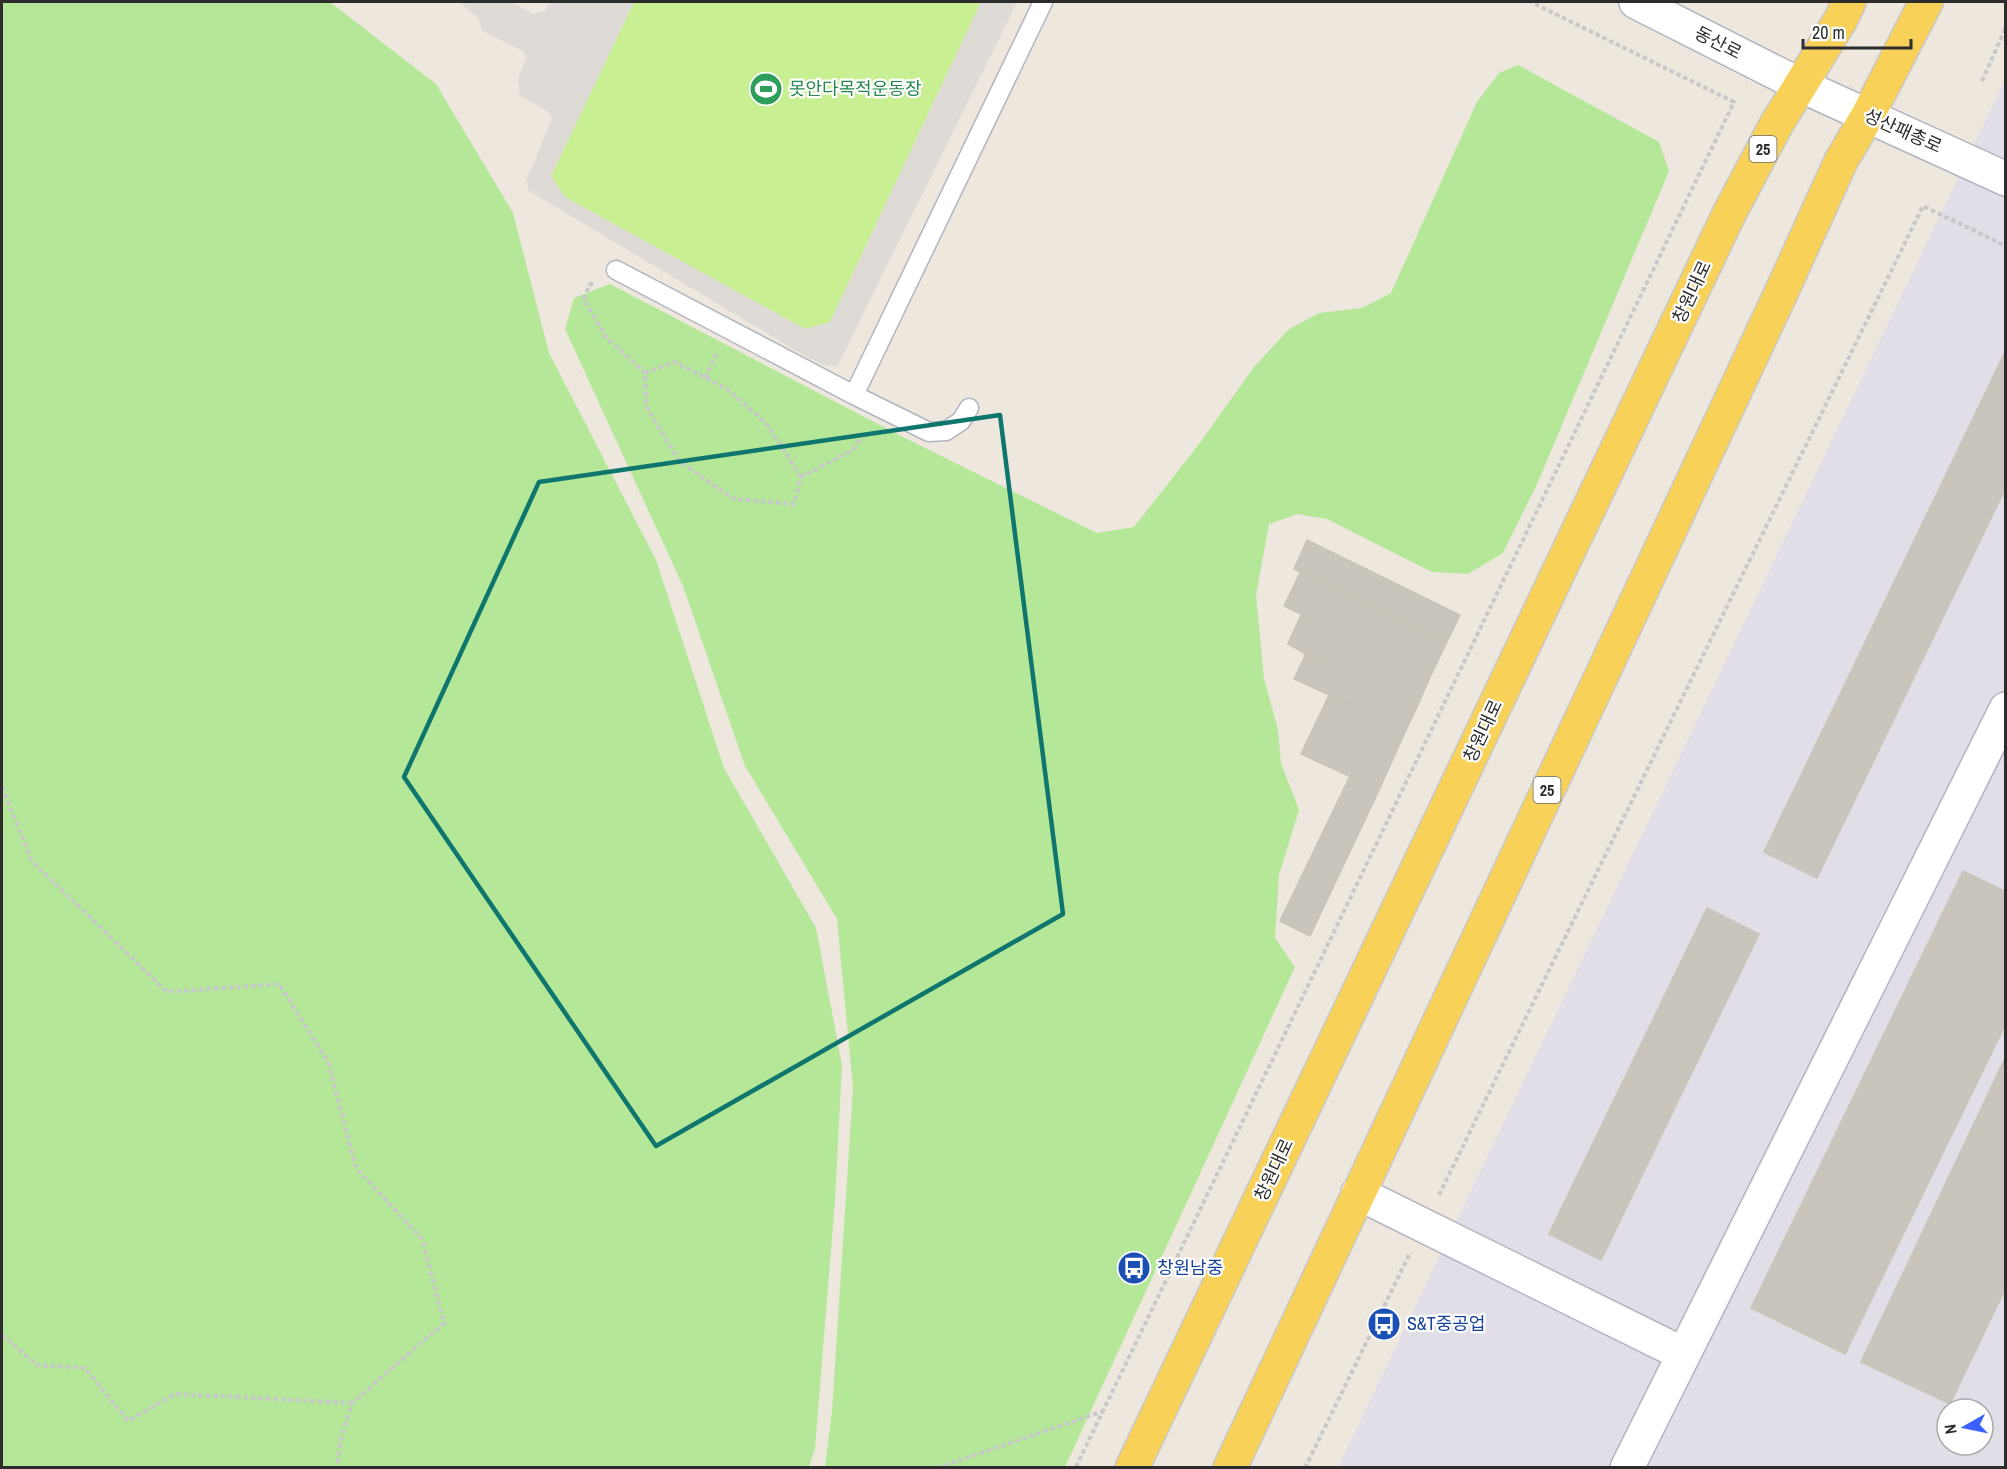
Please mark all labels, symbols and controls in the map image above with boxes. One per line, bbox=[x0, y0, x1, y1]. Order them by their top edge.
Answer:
scale bar bbox=[1803, 12, 1911, 50]
street label: 동산로 bbox=[1690, 20, 1746, 65]
text: 20 m bbox=[1812, 20, 1845, 45]
sports icon: 못안다목적운동장 bbox=[748, 71, 784, 107]
place label: 못안다목적운동장 bbox=[789, 76, 921, 101]
street label: 성산패총로 bbox=[1860, 102, 1946, 159]
road number: 25 bbox=[1750, 136, 1776, 162]
street label: 창원대로 bbox=[1666, 256, 1717, 327]
street label: 창원대로 bbox=[1457, 695, 1508, 766]
road number: 25 bbox=[1534, 777, 1560, 803]
street label: 창원대로 bbox=[1248, 1134, 1299, 1205]
bus stop icon: 창원남중 bbox=[1116, 1250, 1152, 1286]
place label: 창원남중 bbox=[1157, 1255, 1223, 1280]
bus stop icon: S&T중공업 bbox=[1366, 1306, 1402, 1342]
place label: S&T중공업 bbox=[1407, 1311, 1485, 1336]
north arrow bbox=[1935, 1397, 1995, 1457]
text: N bbox=[1939, 1423, 1962, 1436]

